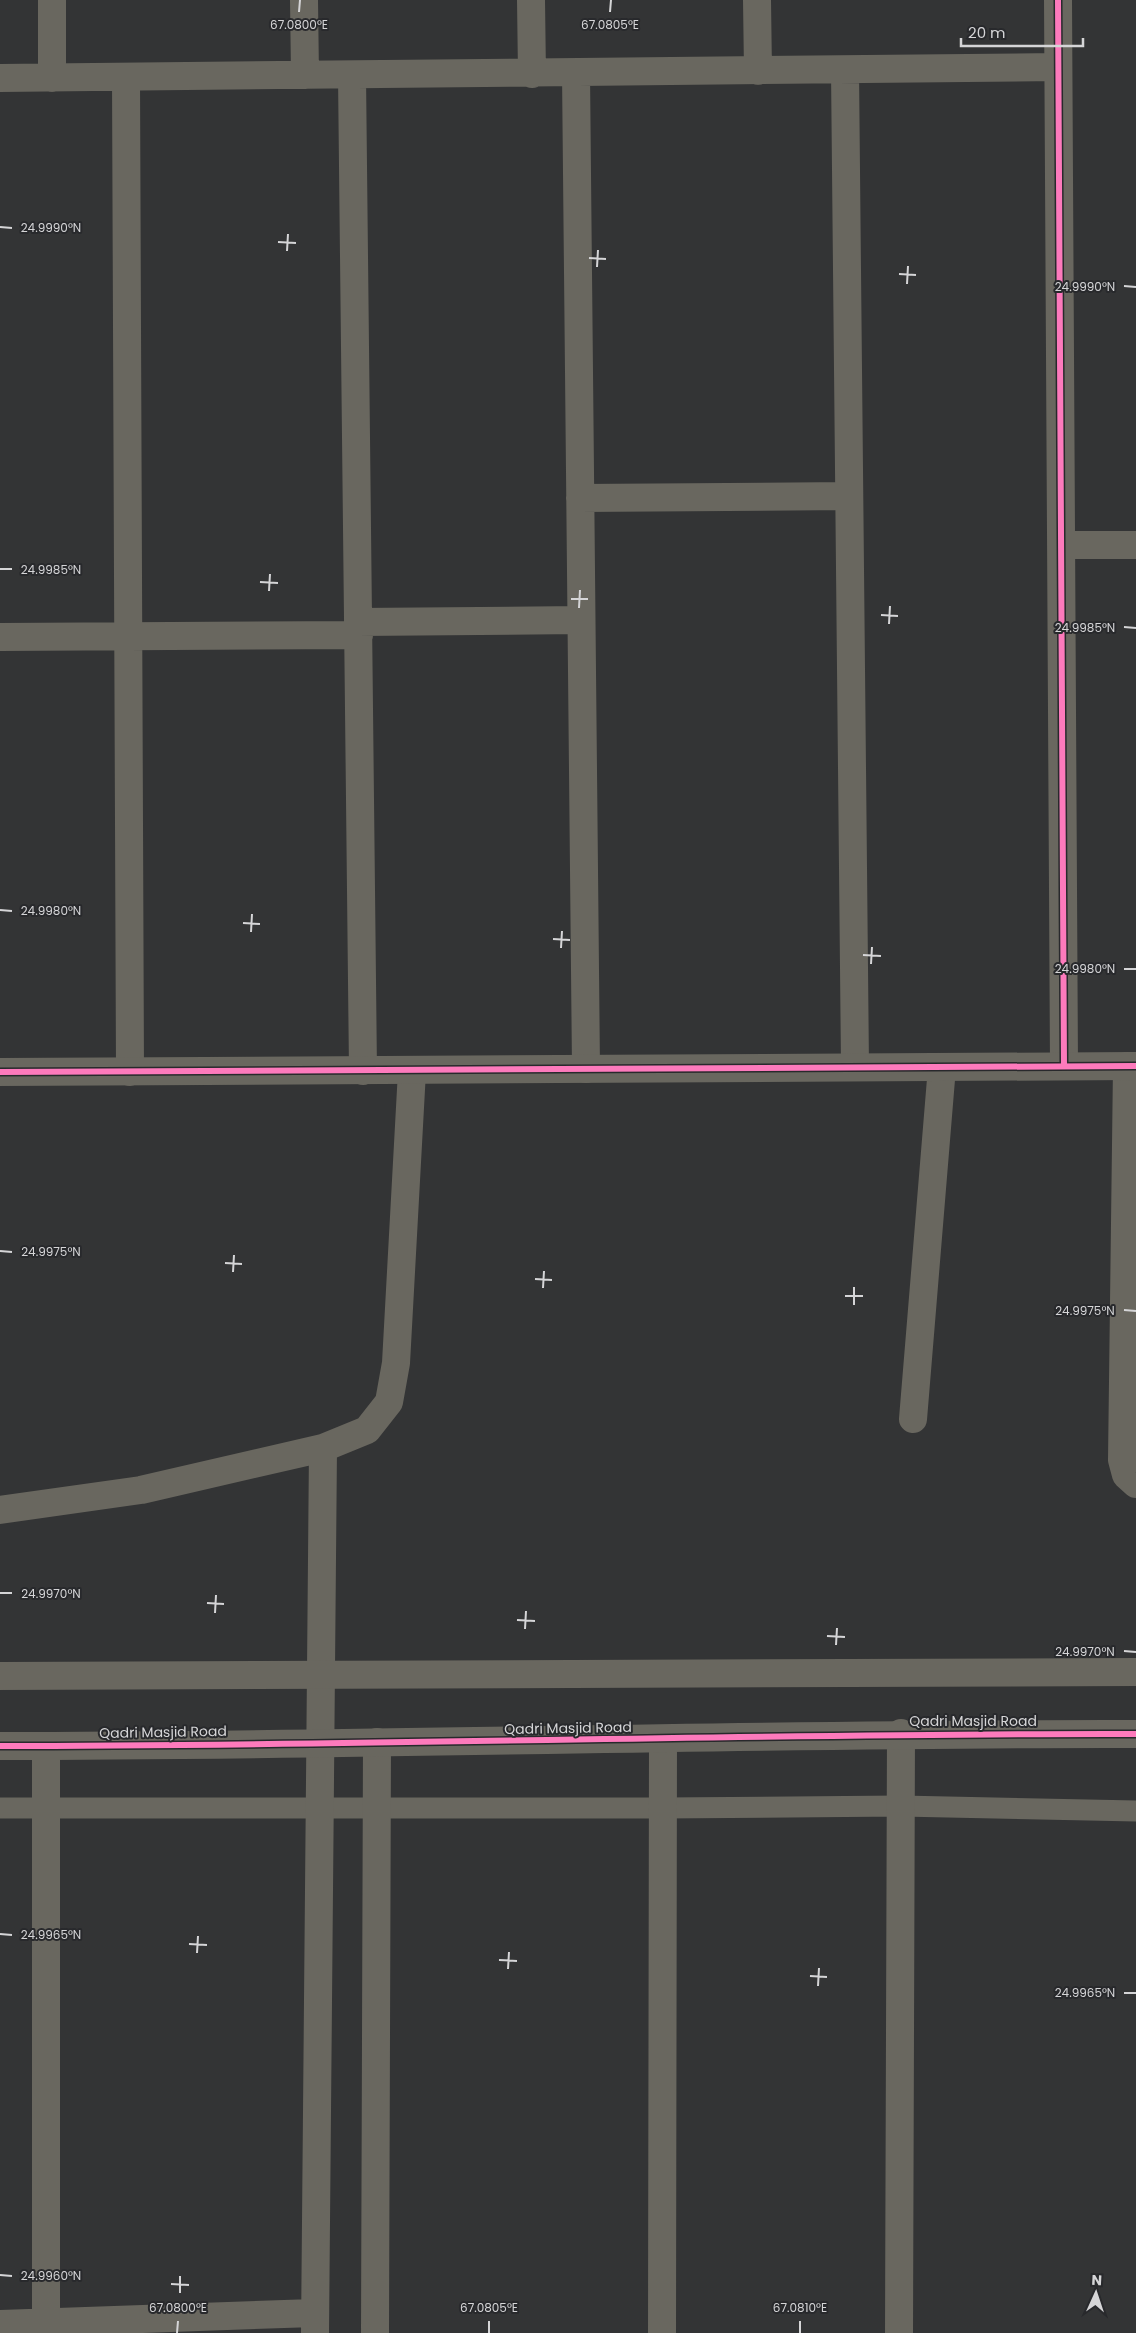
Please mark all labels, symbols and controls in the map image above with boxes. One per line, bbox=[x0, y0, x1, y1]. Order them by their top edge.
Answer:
scale bar bbox=[961, 15, 1084, 47]
text: 67.0800°E bbox=[270, 16, 328, 33]
text: 67.0805°E bbox=[581, 16, 639, 33]
text: 20 m bbox=[968, 22, 1006, 43]
text: 24.9990°N bbox=[21, 219, 81, 236]
text: 24.9990°N bbox=[1055, 278, 1115, 295]
text: 24.9985°N bbox=[21, 561, 81, 578]
text: 24.9985°N bbox=[1055, 619, 1115, 636]
text: 24.9980°N bbox=[21, 902, 81, 919]
text: 24.9980°N bbox=[1055, 960, 1115, 977]
text: 24.9975°N bbox=[21, 1243, 81, 1260]
text: 24.9975°N bbox=[1055, 1302, 1115, 1319]
text: 24.9970°N bbox=[21, 1585, 81, 1602]
text: 24.9970°N bbox=[1055, 1643, 1115, 1660]
street label: Qadri Masjid Road bbox=[909, 1711, 1037, 1731]
street label: Qadri Masjid Road bbox=[504, 1717, 632, 1739]
street label: Qadri Masjid Road bbox=[99, 1721, 227, 1743]
text: 24.9965°N bbox=[21, 1926, 81, 1943]
text: 24.9965°N bbox=[1055, 1984, 1115, 2001]
text: 24.9960°N bbox=[21, 2267, 81, 2284]
north arrow bbox=[1071, 2268, 1121, 2318]
text: N bbox=[1091, 2270, 1102, 2290]
text: 67.0800°E bbox=[149, 2299, 207, 2316]
text: 67.0805°E bbox=[460, 2299, 518, 2316]
text: 67.0810°E bbox=[773, 2299, 827, 2316]

